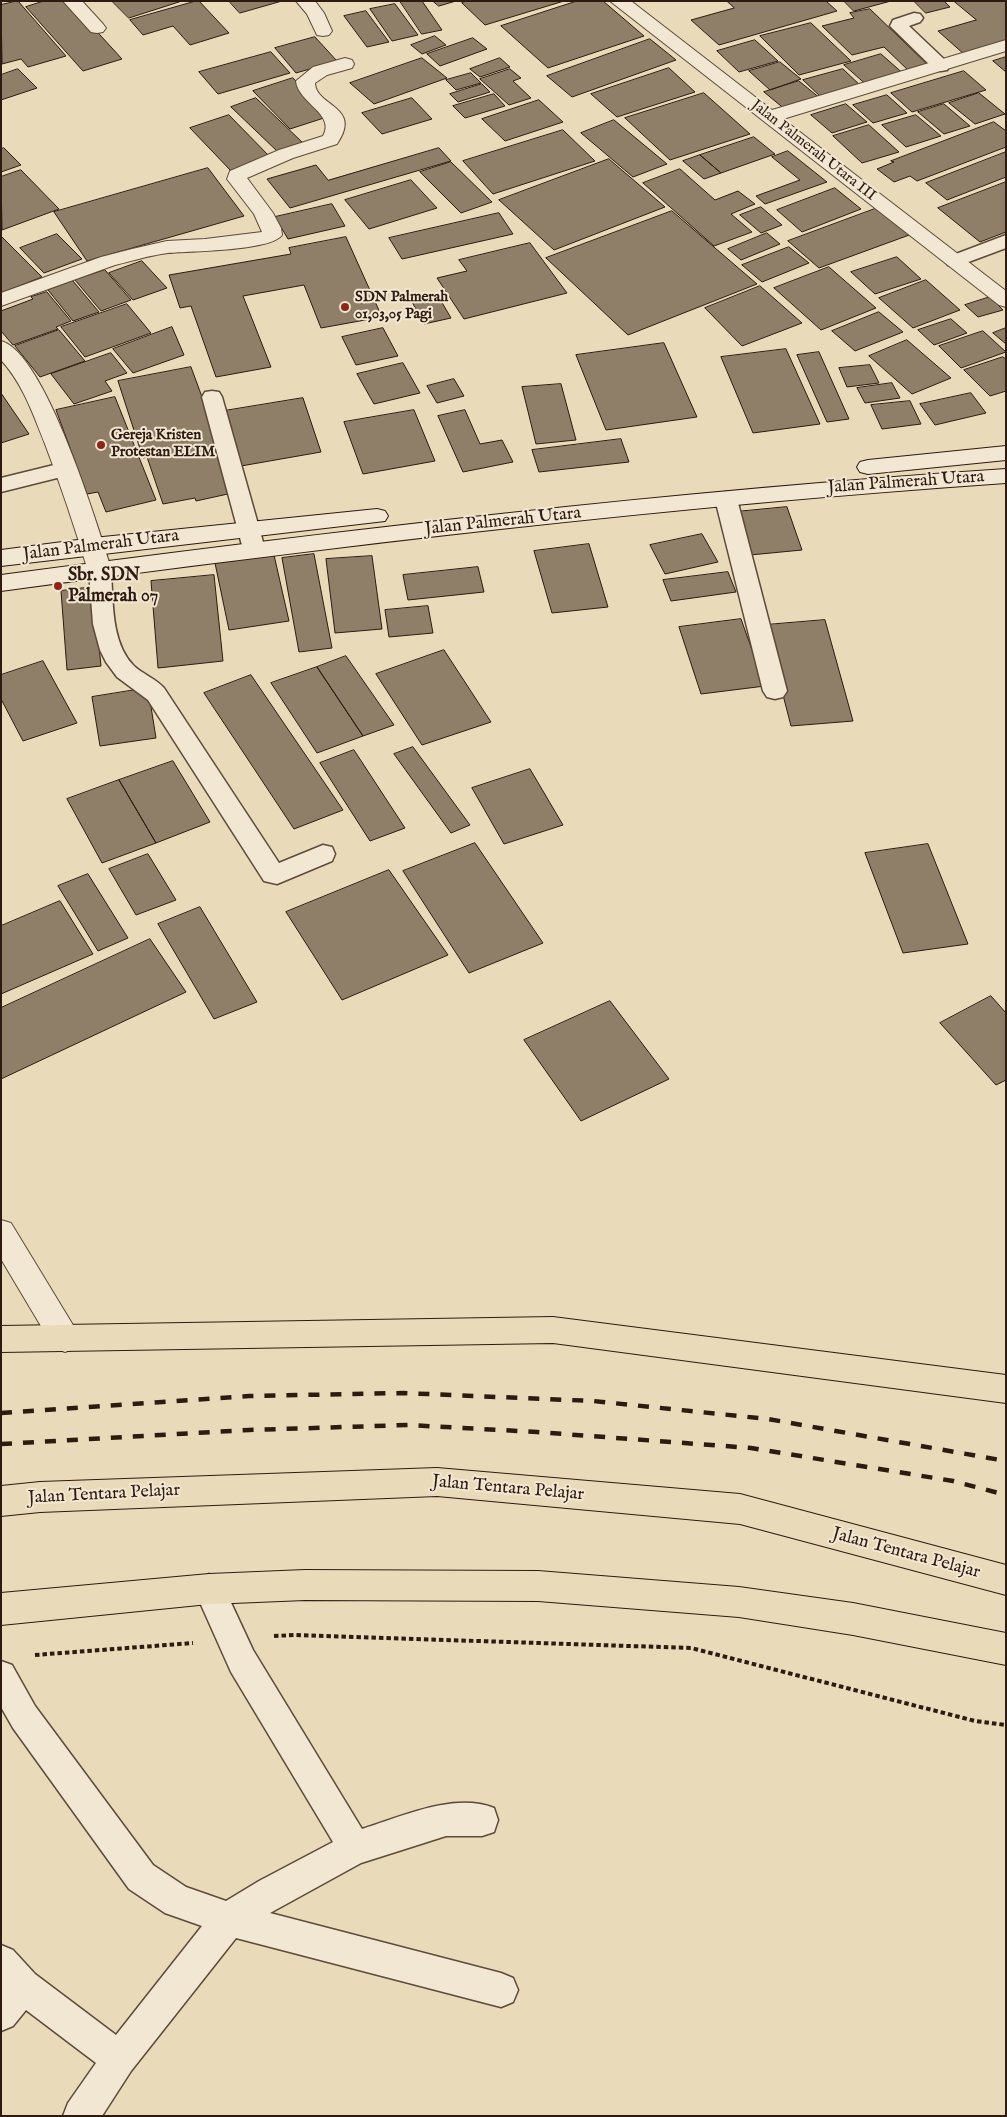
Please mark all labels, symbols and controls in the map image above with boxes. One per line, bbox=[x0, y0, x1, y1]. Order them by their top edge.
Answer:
street label: Jalan Palmerah Utara III bbox=[747, 97, 879, 205]
place label: SDN Palmerah 01,03,05 Pagi bbox=[355, 289, 448, 324]
marker: SDN Palmerah 01,03,05 Pagi bbox=[339, 301, 351, 313]
place label: Gereja Kristen Protestan ELIM bbox=[111, 427, 215, 462]
marker: Gereja Kristen Protestan ELIM bbox=[95, 439, 107, 451]
street label: Jalan Palmerah Utara bbox=[827, 467, 985, 499]
street label: Jalan Palmerah Utara bbox=[424, 503, 582, 541]
street label: Jalan Palmerah Utara bbox=[22, 526, 180, 566]
place label: Sbr. SDN Palmerah 07 bbox=[68, 565, 158, 608]
marker: Sbr. SDN Palmerah 07 bbox=[52, 580, 64, 592]
street label: Jalan Tentara Pelajar bbox=[431, 1472, 585, 1506]
street label: Jalan Tentara Pelajar bbox=[27, 1480, 181, 1510]
street label: Jalan Tentara Pelajar bbox=[830, 1524, 982, 1584]

